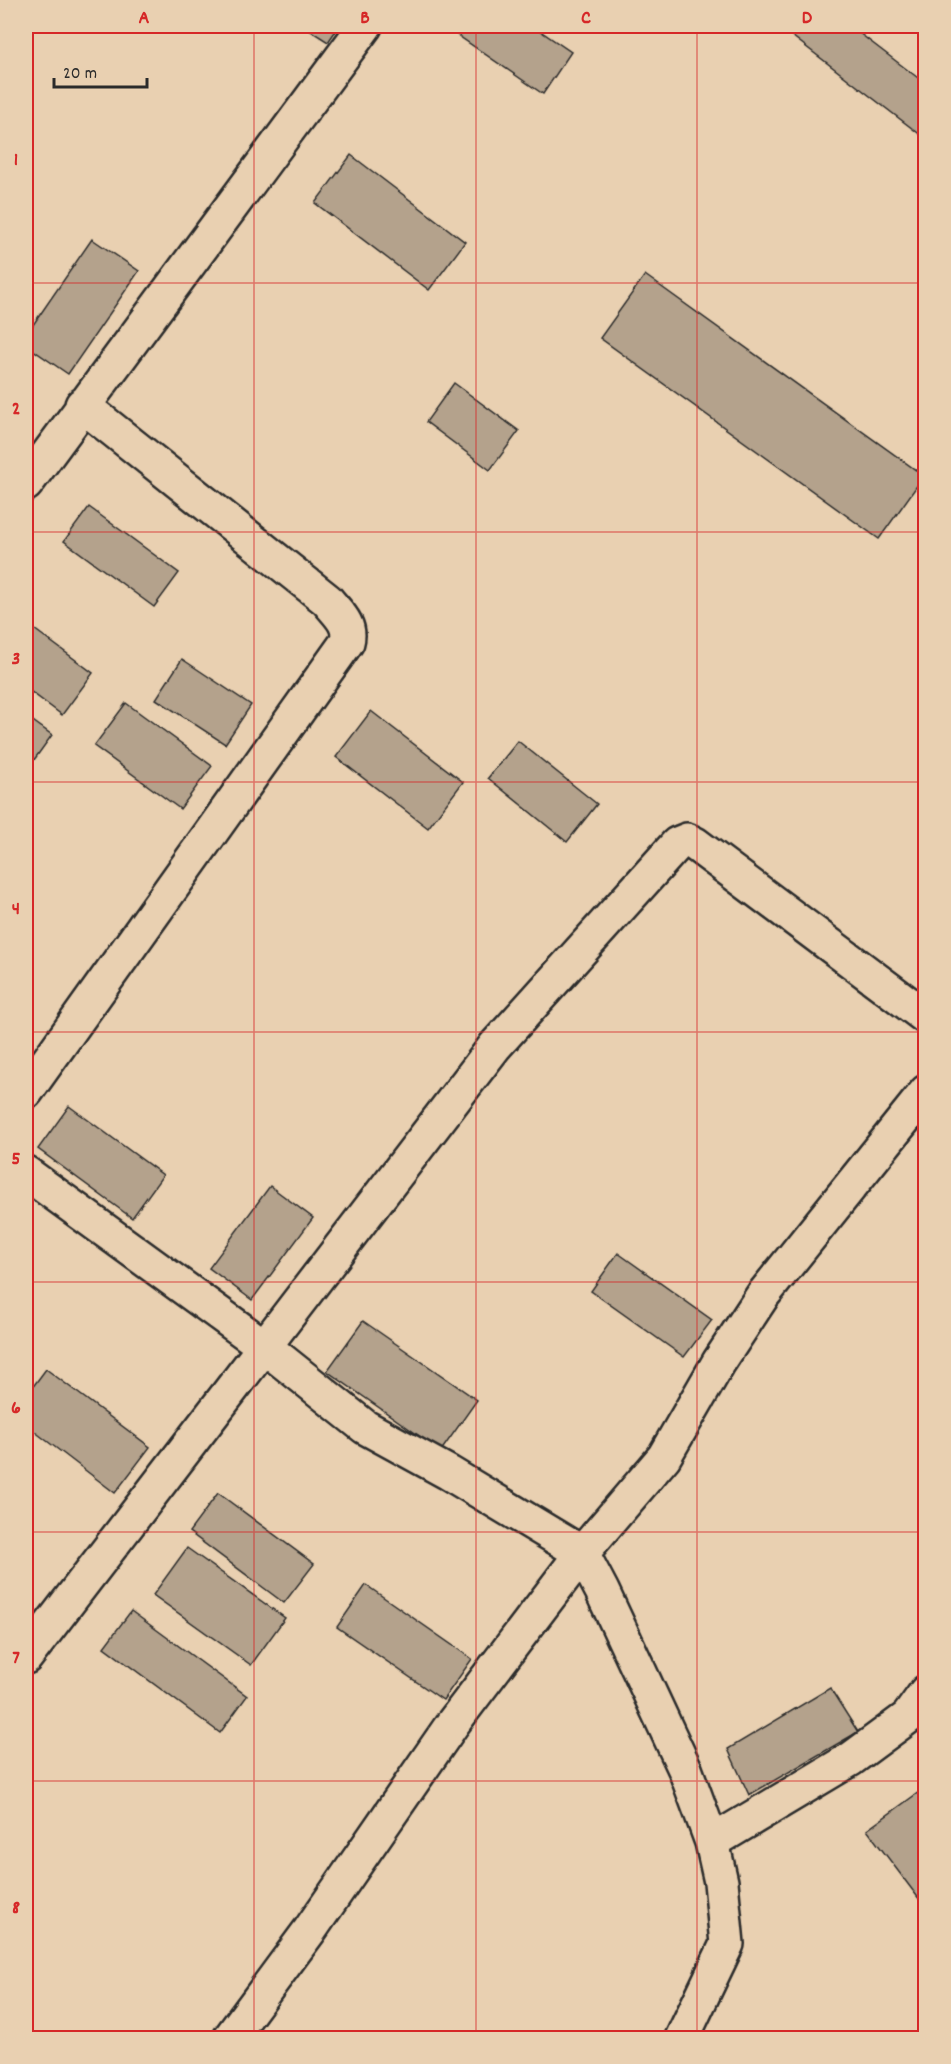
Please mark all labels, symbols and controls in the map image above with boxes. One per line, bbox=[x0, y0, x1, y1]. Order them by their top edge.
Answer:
text: A bbox=[139, 5, 150, 33]
text: B bbox=[360, 5, 370, 33]
text: C bbox=[581, 5, 591, 33]
text: D bbox=[802, 5, 813, 33]
scale bar bbox=[54, 51, 147, 89]
text: 20 m bbox=[63, 62, 97, 87]
text: 1 bbox=[14, 147, 18, 175]
text: 2 bbox=[12, 396, 20, 424]
text: 3 bbox=[12, 646, 20, 674]
text: 4 bbox=[12, 896, 20, 924]
text: 5 bbox=[11, 1146, 21, 1174]
text: 6 bbox=[11, 1395, 21, 1423]
text: 7 bbox=[12, 1645, 20, 1673]
text: 8 bbox=[12, 1895, 20, 1923]

